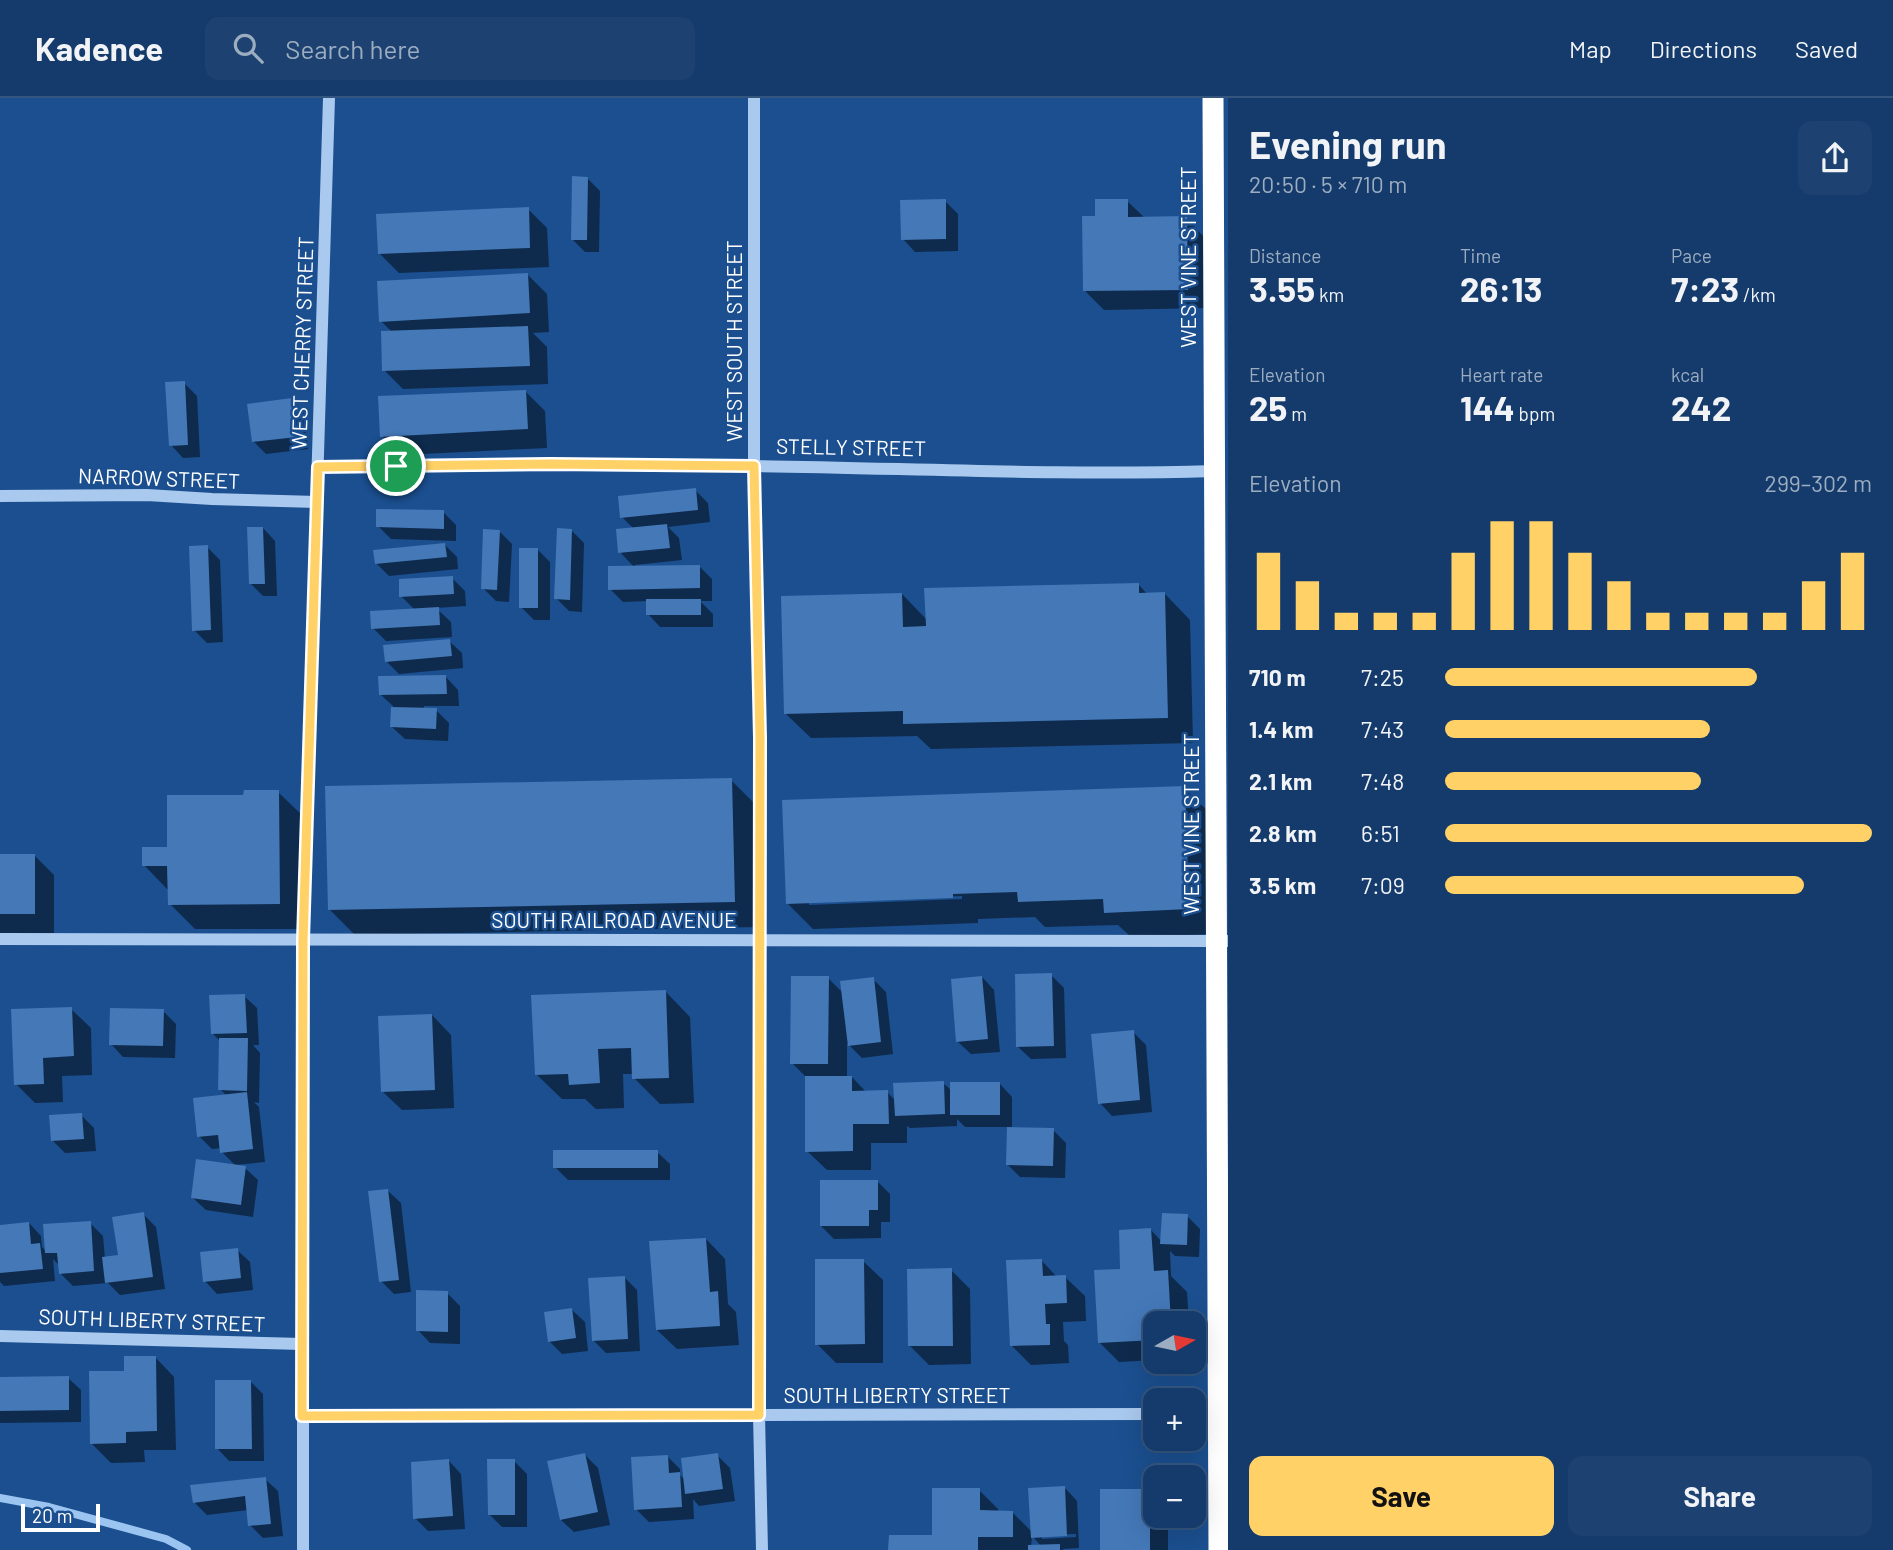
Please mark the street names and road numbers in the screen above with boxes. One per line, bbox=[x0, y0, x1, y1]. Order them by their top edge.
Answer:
street label: WEST VINE STREET bbox=[1175, 166, 1200, 348]
street label: WEST CHERRY STREET bbox=[285, 236, 318, 450]
street label: WEST SOUTH STREET bbox=[721, 240, 746, 442]
street label: STELLY STREET bbox=[776, 433, 926, 460]
street label: NARROW STREET bbox=[78, 462, 241, 493]
street label: WEST VINE STREET bbox=[1178, 733, 1203, 915]
street label: SOUTH RAILROAD AVENUE bbox=[491, 907, 737, 932]
street label: SOUTH LIBERTY STREET bbox=[38, 1303, 266, 1336]
street label: SOUTH LIBERTY STREET bbox=[784, 1382, 1011, 1407]

